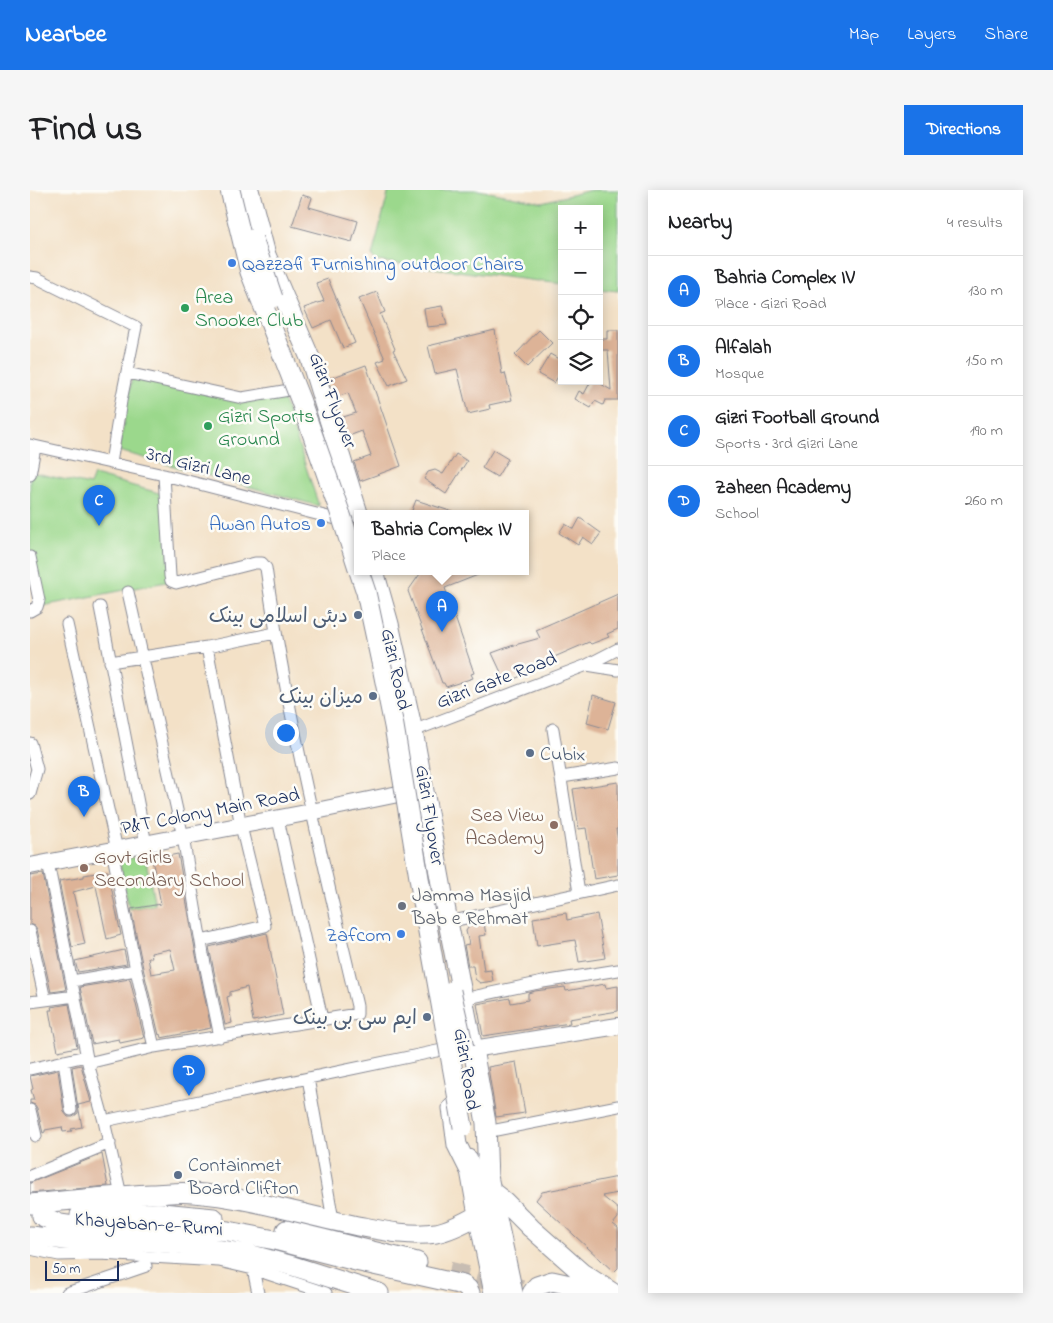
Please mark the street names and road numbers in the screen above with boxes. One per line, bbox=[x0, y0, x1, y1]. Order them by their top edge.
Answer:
street label: Gizri Flyover bbox=[300, 348, 364, 454]
street label: 3rd Gizri Lane bbox=[143, 440, 254, 494]
street label: Gizri Road bbox=[372, 626, 417, 713]
street label: Gizri Gate Road bbox=[432, 645, 561, 718]
street label: Gizri Flyover bbox=[406, 763, 451, 868]
street label: P&T Colony Main Road bbox=[119, 781, 302, 844]
street label: Gizri Road bbox=[445, 1026, 486, 1113]
street label: Khayaban-e-Rumi bbox=[74, 1206, 224, 1245]

